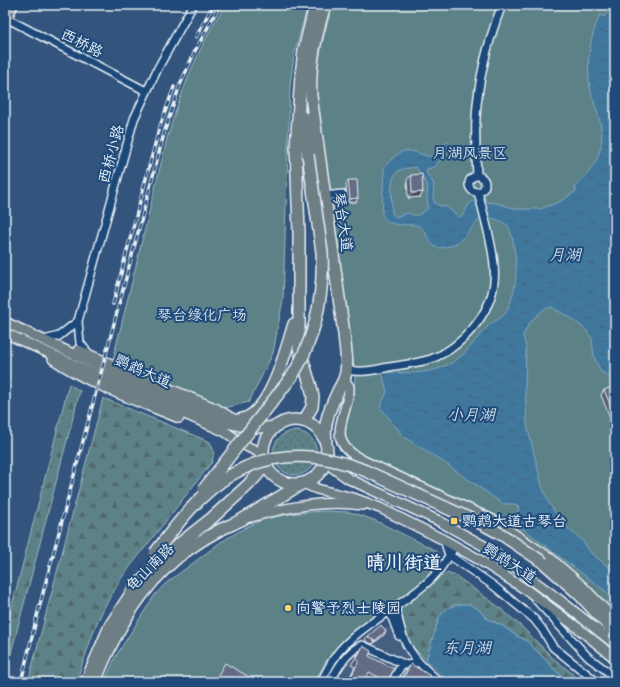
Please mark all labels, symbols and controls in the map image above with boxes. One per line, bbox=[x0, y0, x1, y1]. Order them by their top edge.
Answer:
street label: 西桥路 bbox=[57, 23, 107, 62]
street label: 西桥小路 bbox=[93, 122, 128, 186]
park label: 月湖风景区 bbox=[432, 142, 508, 163]
street label: 琴台大道 bbox=[329, 191, 358, 253]
water label: 月湖 bbox=[549, 243, 583, 265]
park label: 琴台绿化广场 bbox=[157, 304, 247, 325]
street label: 鹦鹉大道 bbox=[112, 349, 175, 392]
water label: 小月湖 bbox=[447, 403, 497, 425]
place label: 鹦鹉大道古琴台 bbox=[462, 510, 567, 531]
marker: 鹦鹉大道古琴台 bbox=[449, 516, 459, 526]
street label: 鹦鹉大道 bbox=[479, 537, 541, 588]
street label: 龟山南路 bbox=[121, 538, 178, 595]
district label: 晴川街道 bbox=[366, 549, 442, 575]
place label: 向警予烈士陵园 bbox=[296, 597, 401, 618]
marker: 向警予烈士陵园 bbox=[283, 603, 293, 613]
water label: 东月湖 bbox=[443, 636, 493, 658]

